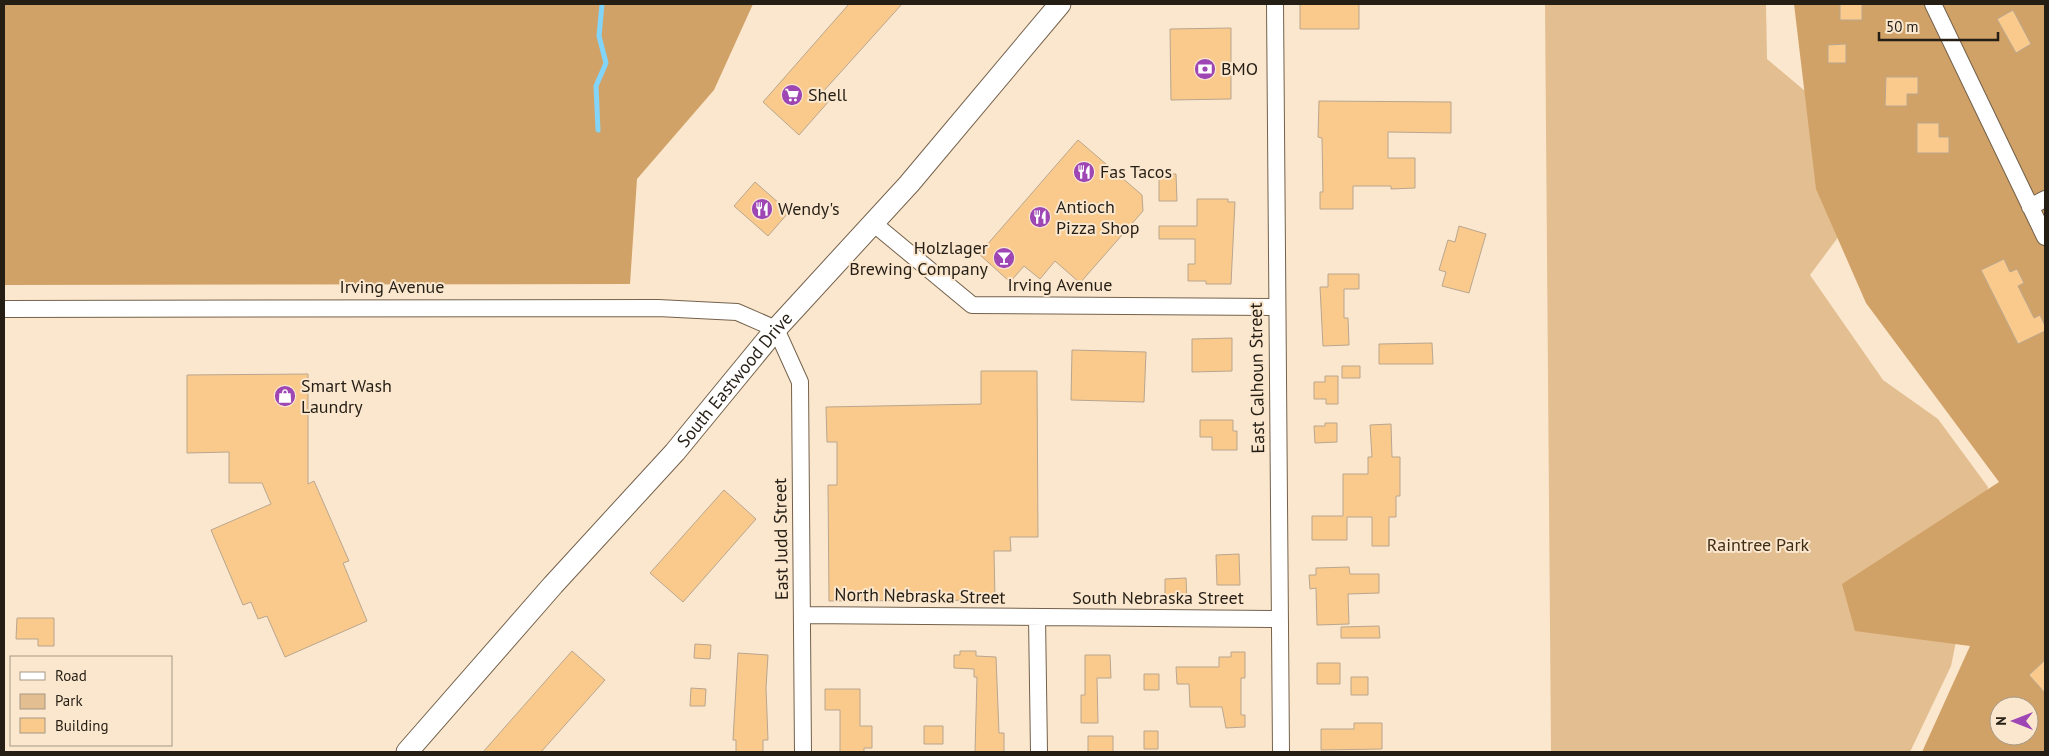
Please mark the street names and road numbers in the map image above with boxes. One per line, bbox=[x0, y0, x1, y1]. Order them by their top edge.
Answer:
street label: Irving Avenue bbox=[1008, 273, 1112, 296]
street label: Irving Avenue bbox=[340, 275, 444, 298]
street label: East Calhoun Street bbox=[1244, 302, 1269, 454]
street label: South Eastwood Drive bbox=[671, 307, 797, 452]
street label: East Judd Street bbox=[768, 478, 793, 600]
street label: North Nebraska Street bbox=[834, 583, 1006, 608]
street label: South Nebraska Street bbox=[1072, 586, 1244, 609]

